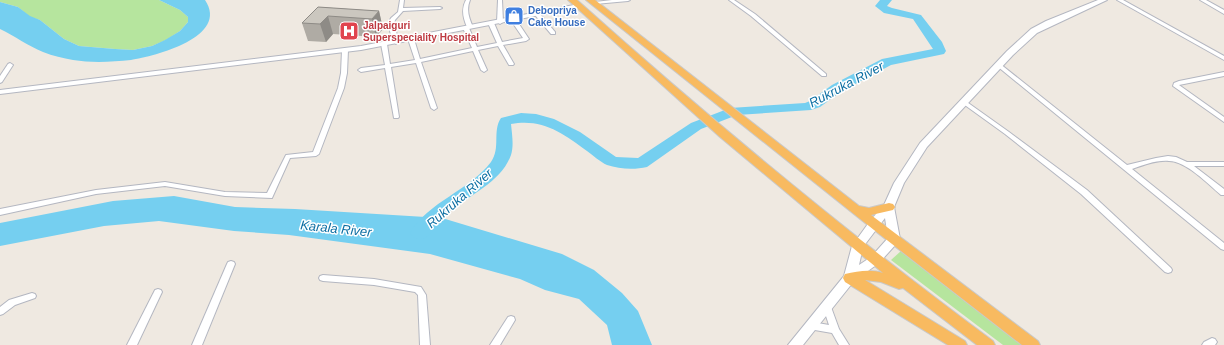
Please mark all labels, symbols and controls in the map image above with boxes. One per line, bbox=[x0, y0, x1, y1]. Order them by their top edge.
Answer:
shop icon: Debopriya Cake House bbox=[503, 5, 525, 27]
place label: Debopriya Cake House bbox=[528, 5, 586, 28]
hospital icon: Jalpaiguri Superspeciality Hospital bbox=[338, 20, 360, 42]
place label: Jalpaiguri Superspeciality Hospital bbox=[363, 20, 479, 43]
water label: Rukruka River bbox=[806, 58, 887, 110]
water label: Rukruka River bbox=[423, 165, 496, 231]
water label: Karala River bbox=[300, 217, 373, 240]

